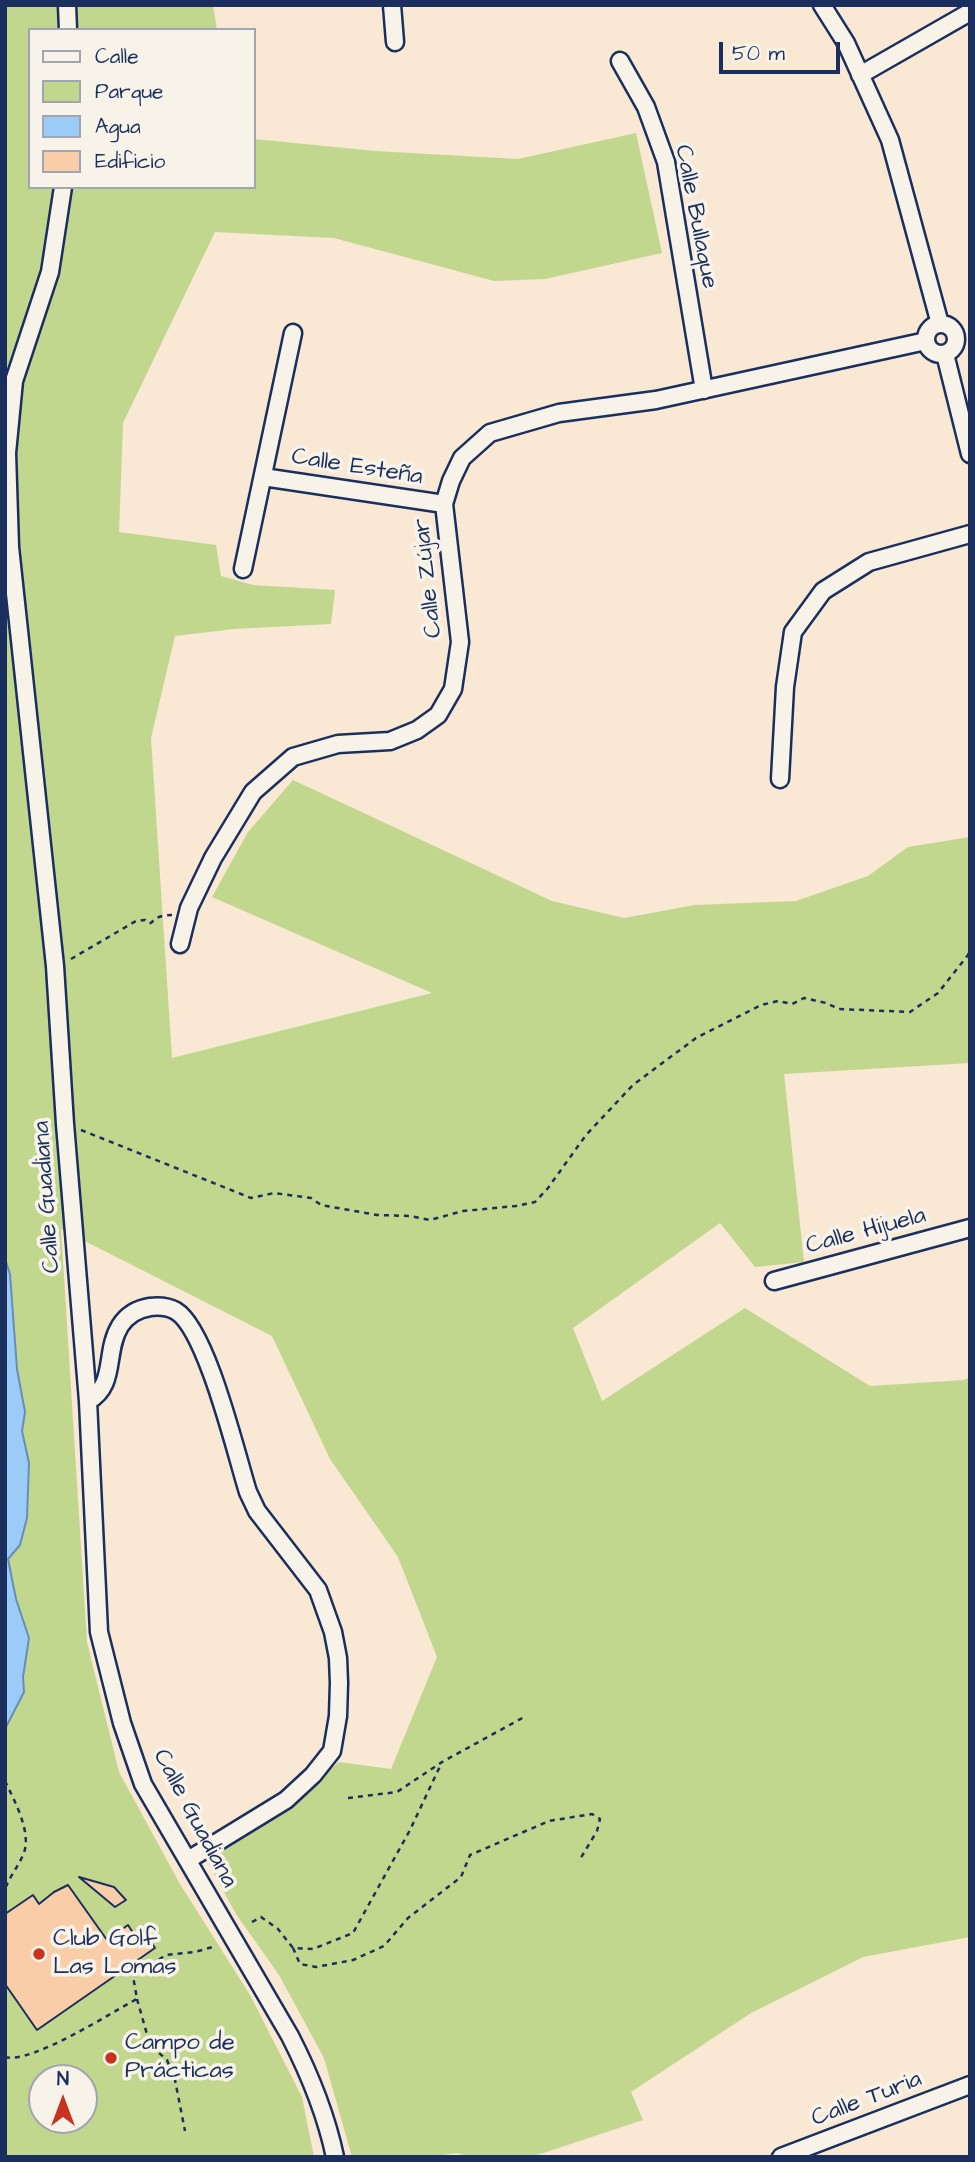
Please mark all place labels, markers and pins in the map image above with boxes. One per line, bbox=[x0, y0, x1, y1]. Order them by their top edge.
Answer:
place label: Club Golf Las Lomas bbox=[53, 1926, 177, 1982]
marker: Club Golf Las Lomas bbox=[31, 1946, 47, 1962]
place label: Campo de Prácticas bbox=[125, 2030, 235, 2086]
marker: Campo de Prácticas bbox=[103, 2050, 119, 2066]

